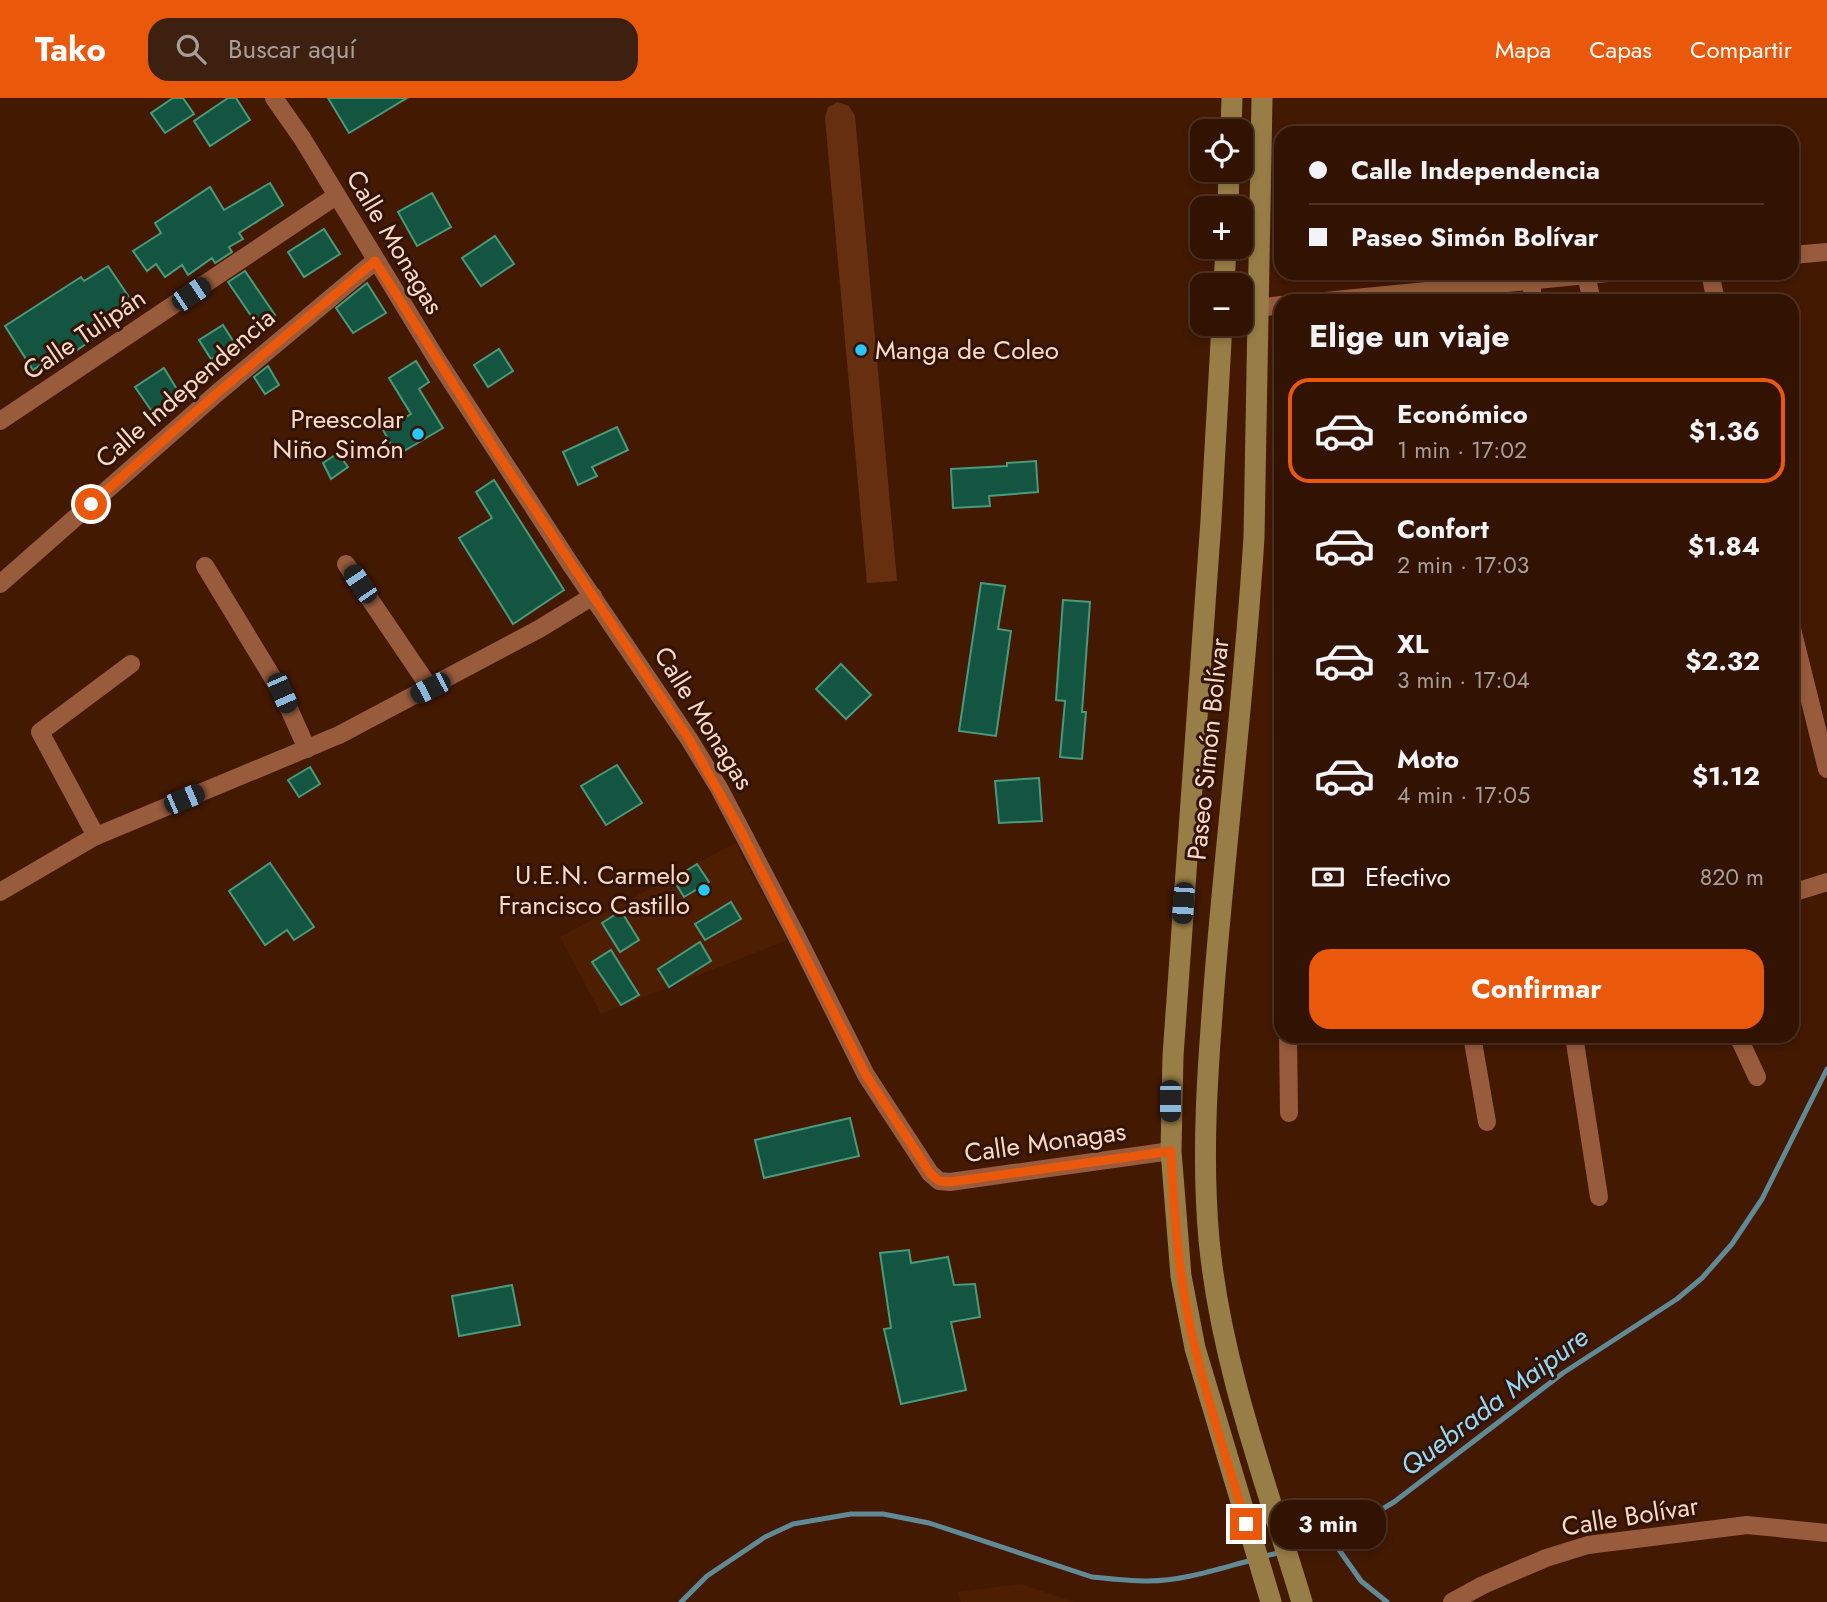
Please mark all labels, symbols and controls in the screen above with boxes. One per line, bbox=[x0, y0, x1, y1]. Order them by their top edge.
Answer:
search box bbox=[148, 18, 638, 81]
text: Tako bbox=[35, 26, 106, 73]
icon: search bbox=[172, 30, 210, 68]
text: Buscar aquí bbox=[228, 30, 356, 68]
text: Mapa bbox=[1495, 32, 1551, 67]
text: Capas bbox=[1589, 32, 1652, 67]
text: Compartir bbox=[1690, 32, 1792, 67]
map controls bbox=[1190, 119, 1253, 336]
button: locate bbox=[1190, 119, 1253, 182]
text: Calle Independencia bbox=[1351, 151, 1600, 189]
street label: Calle Monagas bbox=[337, 162, 453, 322]
button: + bbox=[1190, 196, 1253, 259]
text: Paseo Simón Bolívar bbox=[1351, 218, 1598, 256]
button: − bbox=[1190, 273, 1253, 336]
car bbox=[168, 274, 215, 314]
street label: Calle Tulipán bbox=[15, 279, 153, 389]
street label: Calle Independencia bbox=[87, 299, 283, 477]
text: Elige un viaje bbox=[1309, 313, 1510, 359]
place label: Manga de Coleo bbox=[875, 331, 1059, 369]
marker: Manga de Coleo bbox=[853, 342, 869, 358]
text: Económico bbox=[1397, 395, 1528, 433]
icon: car bbox=[1313, 399, 1376, 462]
place label: Preescolar Niño Simón bbox=[272, 400, 404, 468]
text: $1.36 bbox=[1689, 412, 1760, 450]
marker: Preescolar Niño Simón bbox=[410, 426, 426, 442]
text: 1 min · 17:02 bbox=[1397, 433, 1527, 467]
route start bbox=[75, 488, 107, 520]
text: Confort bbox=[1397, 510, 1489, 548]
icon: car bbox=[1313, 514, 1376, 577]
text: $1.84 bbox=[1688, 527, 1760, 565]
text: 2 min · 17:03 bbox=[1397, 548, 1529, 582]
car bbox=[340, 561, 381, 607]
text: XL bbox=[1397, 625, 1429, 663]
icon: car bbox=[1313, 629, 1376, 692]
street label: Paseo Simón Bolívar bbox=[1177, 636, 1239, 862]
street label: Calle Monagas bbox=[645, 639, 763, 797]
text: $2.32 bbox=[1685, 642, 1760, 680]
text: 3 min · 17:04 bbox=[1397, 663, 1530, 697]
car bbox=[407, 669, 454, 707]
car bbox=[264, 670, 301, 716]
text: Moto bbox=[1397, 740, 1459, 778]
icon: car bbox=[1313, 744, 1376, 807]
text: $1.12 bbox=[1692, 757, 1760, 795]
text: 4 min · 17:05 bbox=[1397, 778, 1530, 812]
car bbox=[161, 781, 208, 817]
place label: U.E.N. Carmelo Francisco Castillo bbox=[498, 856, 690, 924]
icon: cash bbox=[1309, 858, 1347, 896]
text: Efectivo bbox=[1365, 858, 1451, 896]
text: 820 m bbox=[1700, 860, 1764, 894]
car bbox=[1172, 881, 1195, 925]
marker: U.E.N. Carmelo Francisco Castillo bbox=[696, 882, 712, 898]
button: Confirmar bbox=[1309, 949, 1764, 1029]
car bbox=[1160, 1080, 1181, 1122]
street label: Calle Monagas bbox=[962, 1112, 1128, 1172]
water label: Quebrada Maipure bbox=[1391, 1317, 1597, 1486]
street label: Calle Bolívar bbox=[1559, 1486, 1701, 1546]
callout: 3 min bbox=[1270, 1500, 1386, 1548]
text: 3 min bbox=[1298, 1507, 1358, 1541]
route end bbox=[1230, 1508, 1262, 1540]

